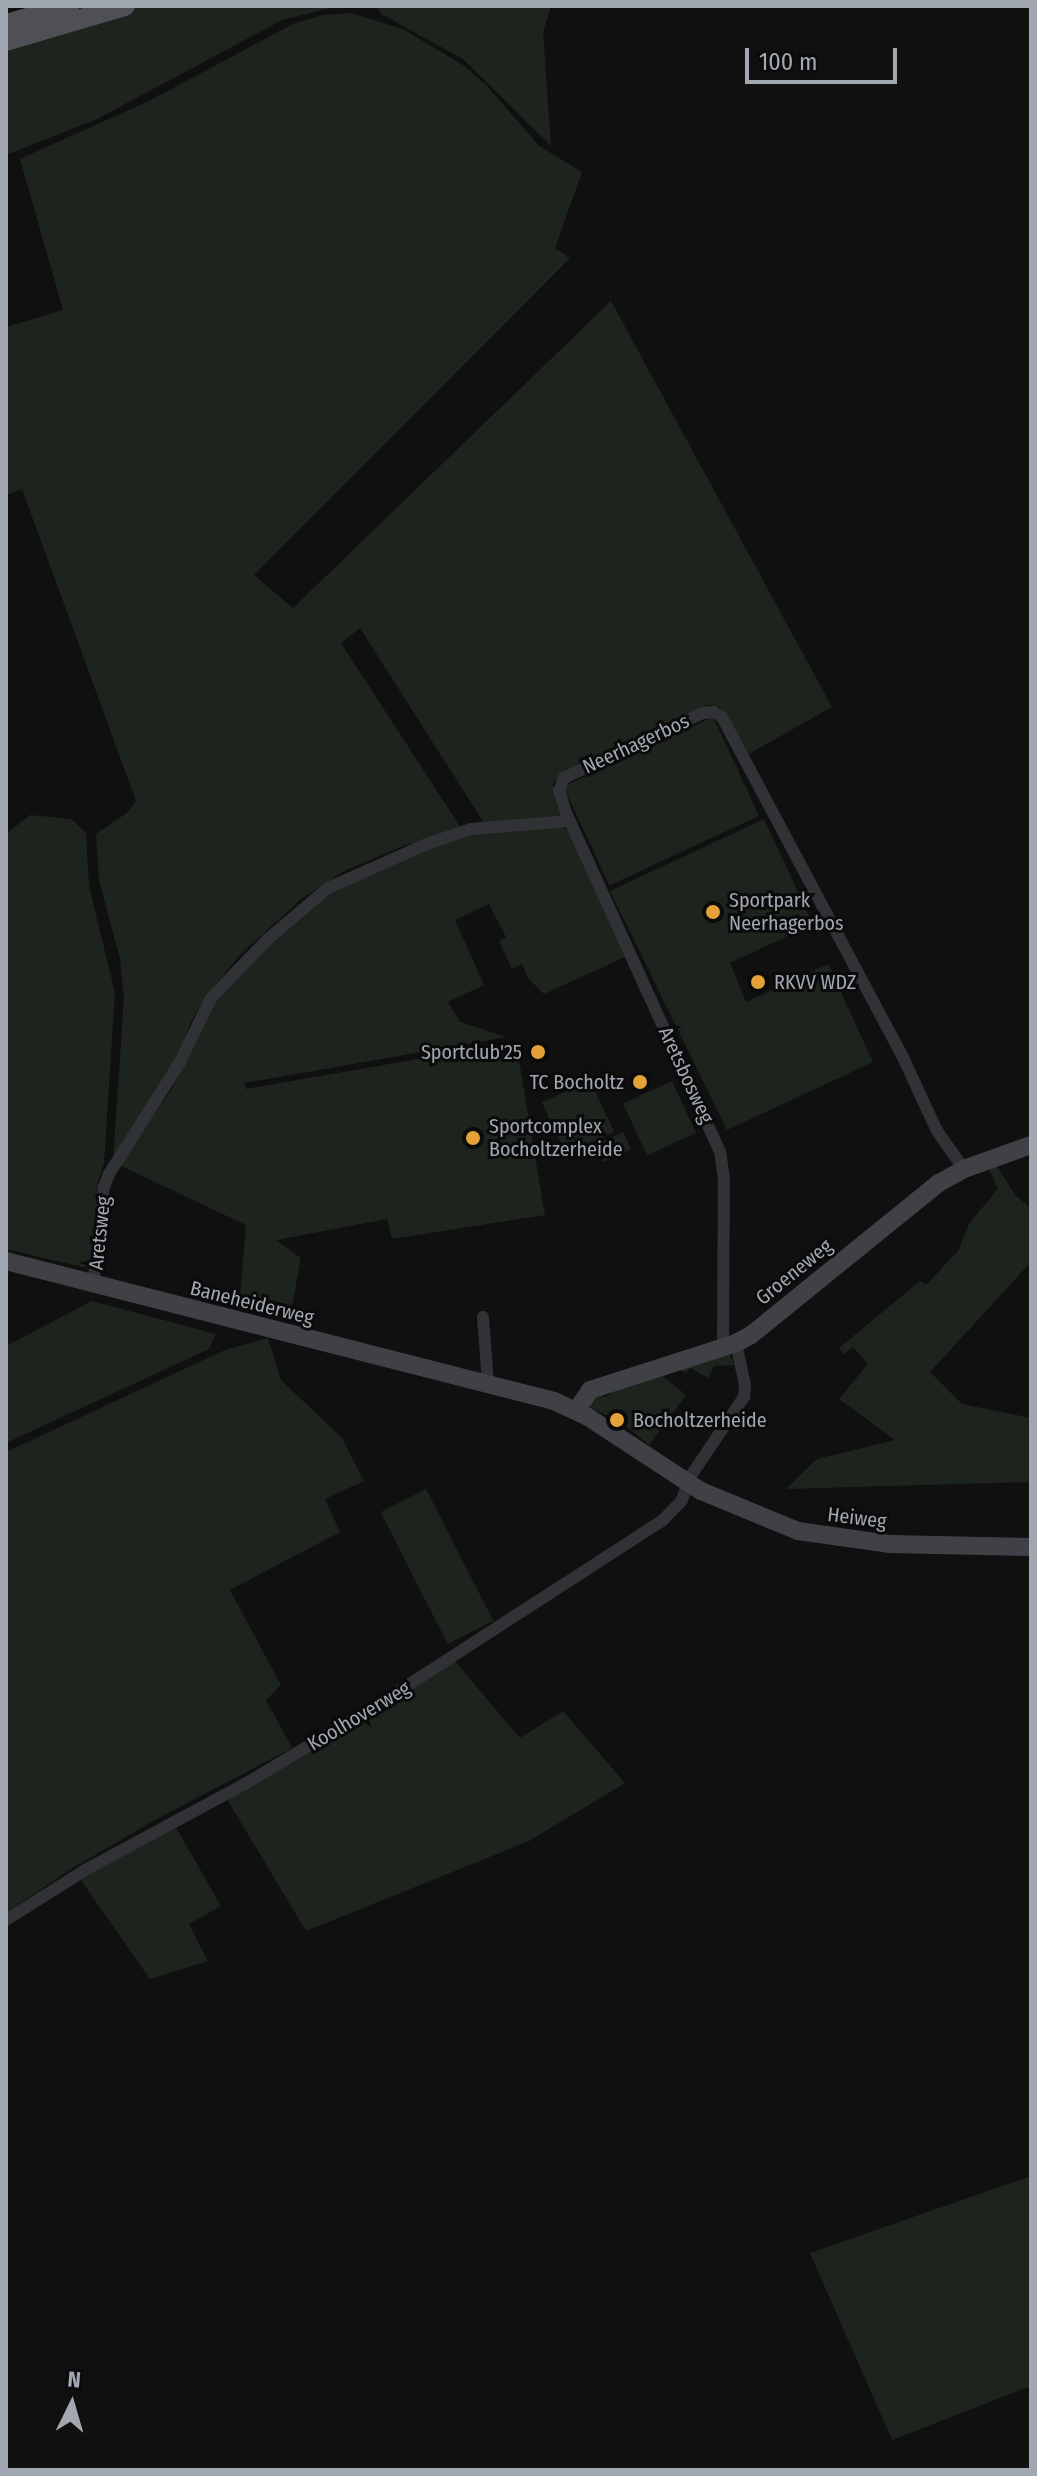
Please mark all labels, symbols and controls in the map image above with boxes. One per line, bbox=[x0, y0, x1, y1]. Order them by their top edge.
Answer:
scale bar bbox=[749, 32, 901, 82]
text: 100 m bbox=[759, 48, 817, 76]
street label: Neerhagerbos bbox=[579, 709, 693, 779]
place label: Sportpark Neerhagerbos bbox=[729, 888, 844, 935]
marker: Sportpark Neerhagerbos bbox=[704, 903, 722, 921]
place label: RKVV WDZ bbox=[774, 970, 856, 994]
marker: RKVV WDZ bbox=[749, 973, 767, 991]
street label: Aretsbosweg bbox=[653, 1023, 719, 1127]
place label: Sportclub'25 bbox=[421, 1040, 522, 1064]
marker: Sportclub'25 bbox=[529, 1043, 547, 1061]
place label: TC Bocholtz bbox=[530, 1070, 624, 1094]
marker: TC Bocholtz bbox=[631, 1073, 649, 1091]
place label: Sportcomplex Bocholtzerheide bbox=[489, 1114, 623, 1161]
marker: Sportcomplex Bocholtzerheide bbox=[464, 1129, 482, 1147]
street label: Aretsweg bbox=[84, 1195, 116, 1271]
street label: Groeneweg bbox=[751, 1234, 837, 1310]
street label: Baneheiderweg bbox=[188, 1276, 316, 1330]
place label: Bocholtzerheide bbox=[633, 1408, 767, 1432]
marker: Bocholtzerheide bbox=[608, 1411, 626, 1429]
street label: Heiweg bbox=[826, 1502, 888, 1534]
street label: Koolhoverweg bbox=[303, 1676, 415, 1756]
north arrow bbox=[32, 2364, 112, 2444]
text: N bbox=[66, 2366, 82, 2394]

